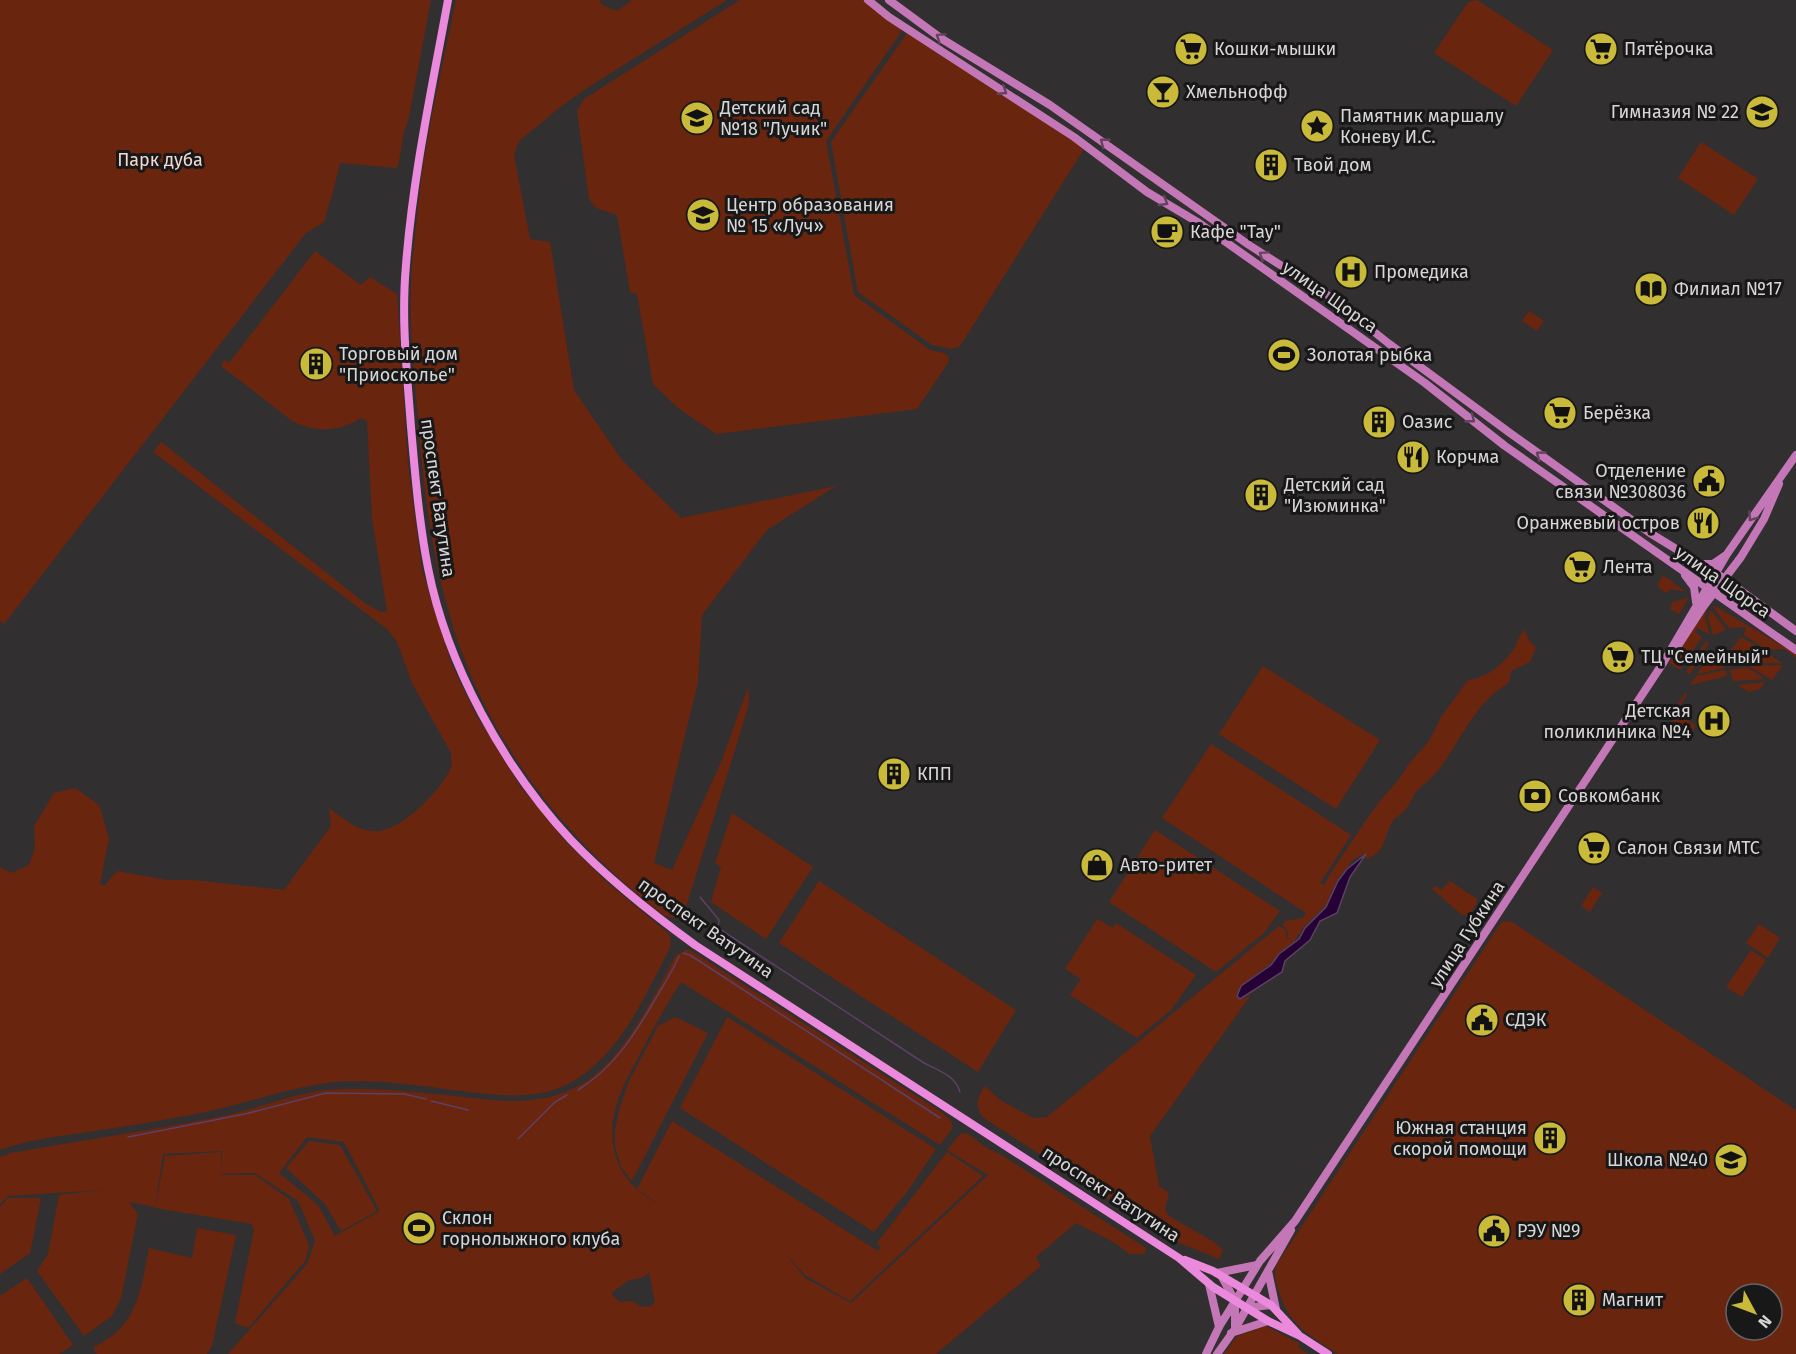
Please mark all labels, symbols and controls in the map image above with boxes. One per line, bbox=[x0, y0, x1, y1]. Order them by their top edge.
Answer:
supermarket icon: Кошки-мышки bbox=[1173, 31, 1209, 67]
supermarket icon: Пятёрочка bbox=[1583, 31, 1619, 67]
one-way arrow bbox=[936, 33, 947, 44]
place label: Кошки-мышки bbox=[1214, 38, 1336, 60]
place label: Пятёрочка bbox=[1624, 38, 1714, 60]
bar icon: Хмельнофф bbox=[1145, 74, 1181, 110]
place label: Хмельнофф bbox=[1186, 81, 1288, 103]
one-way arrow bbox=[997, 84, 1008, 95]
school or university icon: Гимназия № 22 bbox=[1744, 94, 1780, 130]
place label: Детский сад №18 "Лучик" bbox=[719, 97, 827, 140]
school or university icon: Детский сад №18 "Лучик" bbox=[679, 100, 715, 136]
place label: Гимназия № 22 bbox=[1611, 101, 1739, 123]
place label: Памятник маршалу Коневу И.С. bbox=[1340, 105, 1504, 148]
place icon: Памятник маршалу Коневу И.С. bbox=[1299, 108, 1335, 144]
one-way arrow bbox=[1100, 139, 1111, 150]
building icon: Твой дом bbox=[1253, 147, 1289, 183]
park label: Парк дуба bbox=[117, 149, 203, 171]
place label: Твой дом bbox=[1294, 154, 1372, 176]
place label: Центр образования № 15 «Луч» bbox=[726, 194, 894, 237]
one-way arrow bbox=[1158, 195, 1168, 206]
school or university icon: Центр образования № 15 «Луч» bbox=[685, 197, 721, 233]
cafe icon: Кафе "Тау" bbox=[1149, 214, 1185, 250]
place label: Кафе "Тау" bbox=[1190, 221, 1281, 243]
one-way arrow bbox=[1259, 251, 1270, 262]
hospital icon: Промедика bbox=[1333, 254, 1369, 290]
street label: улица Щорса bbox=[1278, 256, 1382, 338]
place label: Промедика bbox=[1374, 261, 1469, 283]
library icon: Филиал №17 bbox=[1633, 271, 1669, 307]
place label: Филиал №17 bbox=[1674, 278, 1782, 300]
sports icon: Золотая рыбка bbox=[1266, 337, 1302, 373]
place label: Торговый дом "Приосколье" bbox=[339, 343, 458, 386]
place label: Золотая рыбка bbox=[1307, 344, 1432, 366]
building icon: Торговый дом "Приосколье" bbox=[298, 346, 334, 382]
supermarket icon: Берёзка bbox=[1542, 395, 1578, 431]
place label: Берёзка bbox=[1583, 402, 1651, 424]
building icon: Оазис bbox=[1361, 404, 1397, 440]
place label: Оазис bbox=[1402, 411, 1453, 433]
one-way arrow bbox=[1464, 411, 1475, 422]
street label: проспект Ватутина bbox=[416, 417, 460, 579]
restaurant icon: Корчма bbox=[1395, 439, 1431, 475]
place label: Корчма bbox=[1436, 446, 1499, 468]
one-way arrow bbox=[1536, 451, 1547, 462]
place label: Отделение связи №308036 bbox=[1555, 460, 1686, 503]
public building icon: Отделение связи №308036 bbox=[1691, 463, 1727, 499]
place label: Детский сад "Изюминка" bbox=[1283, 474, 1386, 517]
building icon: Детский сад "Изюминка" bbox=[1243, 477, 1279, 513]
restaurant icon: Оранжевый остров bbox=[1685, 505, 1721, 541]
one-way arrow bbox=[1748, 510, 1759, 521]
place label: Оранжевый остров bbox=[1516, 512, 1680, 534]
street label: улица Щорса bbox=[1671, 541, 1775, 623]
supermarket icon: Лента bbox=[1562, 549, 1598, 585]
place label: Лента bbox=[1603, 556, 1653, 578]
supermarket icon: ТЦ "Семейный" bbox=[1600, 639, 1636, 675]
place label: ТЦ "Семейный" bbox=[1641, 646, 1768, 668]
place label: Детская поликлиника №4 bbox=[1543, 700, 1691, 743]
hospital icon: Детская поликлиника №4 bbox=[1696, 703, 1732, 739]
building icon: КПП bbox=[876, 756, 912, 792]
place label: КПП bbox=[917, 763, 952, 785]
bank icon: Совкомбанк bbox=[1517, 778, 1553, 814]
place label: Совкомбанк bbox=[1558, 785, 1661, 807]
supermarket icon: Салон Связи МТС bbox=[1576, 830, 1612, 866]
place label: Салон Связи МТС bbox=[1617, 837, 1760, 859]
shop icon: Авто-ритет bbox=[1079, 847, 1115, 883]
place label: Авто-ритет bbox=[1120, 854, 1213, 876]
street label: проспект Ватутина bbox=[634, 873, 778, 983]
street label: улица Губкина bbox=[1424, 877, 1510, 991]
public building icon: СДЭК bbox=[1464, 1002, 1500, 1038]
place label: СДЭК bbox=[1505, 1009, 1547, 1031]
place label: Южная станция скорой помощи bbox=[1393, 1117, 1527, 1160]
building icon: Южная станция скорой помощи bbox=[1532, 1120, 1568, 1156]
street label: проспект Ватутина bbox=[1038, 1141, 1184, 1247]
school or university icon: Школа №40 bbox=[1713, 1142, 1749, 1178]
place label: Школа №40 bbox=[1607, 1149, 1708, 1171]
place label: Склон горнолыжного клуба bbox=[442, 1207, 620, 1250]
sports icon: Склон горнолыжного клуба bbox=[401, 1210, 437, 1246]
public building icon: РЭУ №9 bbox=[1476, 1213, 1512, 1249]
place label: РЭУ №9 bbox=[1517, 1220, 1580, 1242]
building icon: Магнит bbox=[1561, 1282, 1597, 1318]
north arrow bbox=[1724, 1282, 1784, 1342]
place label: Магнит bbox=[1602, 1289, 1664, 1311]
text: N bbox=[1754, 1311, 1776, 1332]

